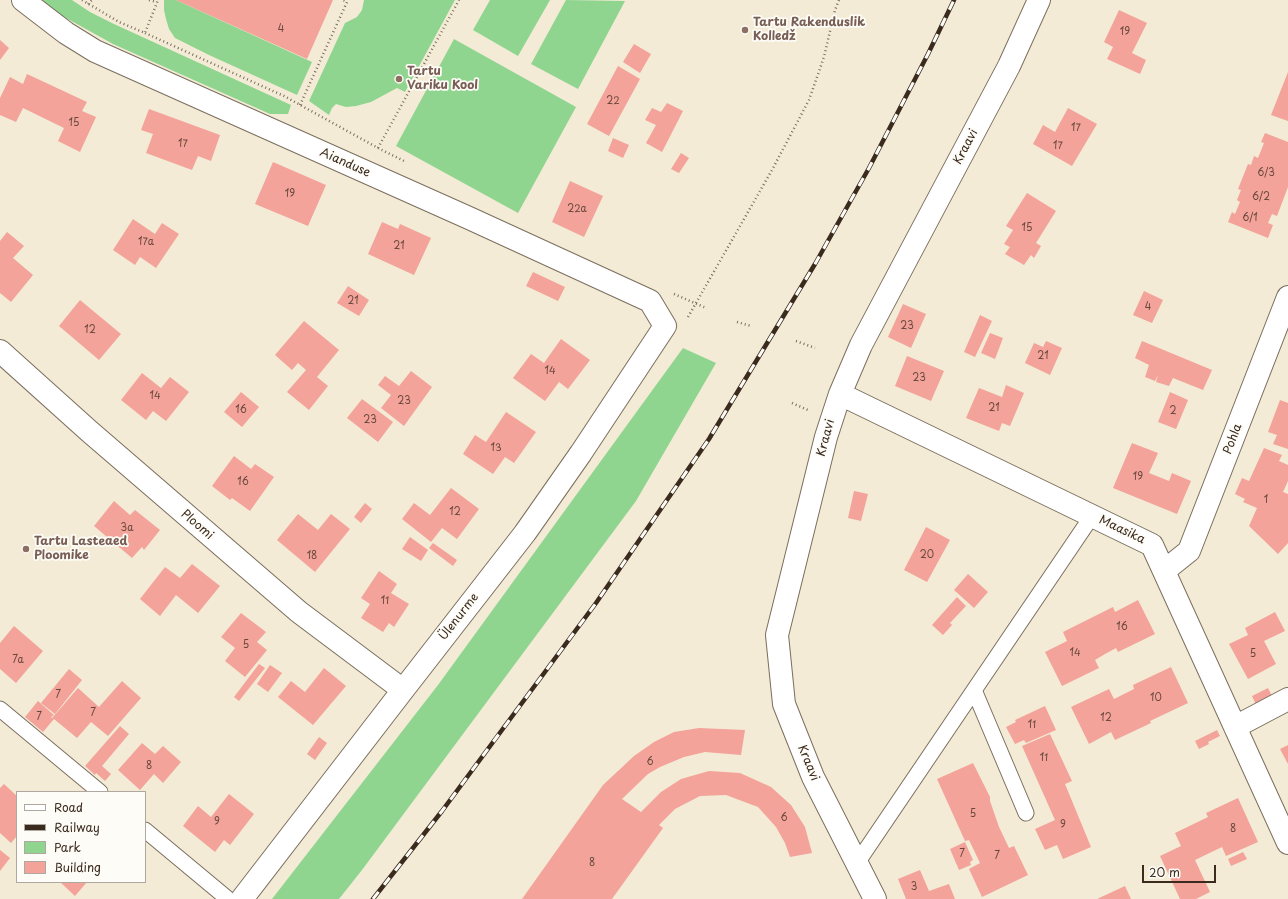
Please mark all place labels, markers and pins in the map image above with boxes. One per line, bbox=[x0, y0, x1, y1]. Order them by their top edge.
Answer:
place label: Tartu Rakenduslik Kolledž bbox=[753, 16, 865, 44]
marker: Tartu Rakenduslik Kolledž bbox=[740, 25, 750, 35]
place label: Tartu Variku Kool bbox=[407, 65, 478, 93]
marker: Tartu Variku Kool bbox=[394, 74, 404, 84]
place label: Tartu Lasteaed Ploomike bbox=[34, 535, 127, 563]
marker: Tartu Lasteaed Ploomike bbox=[21, 544, 31, 554]

